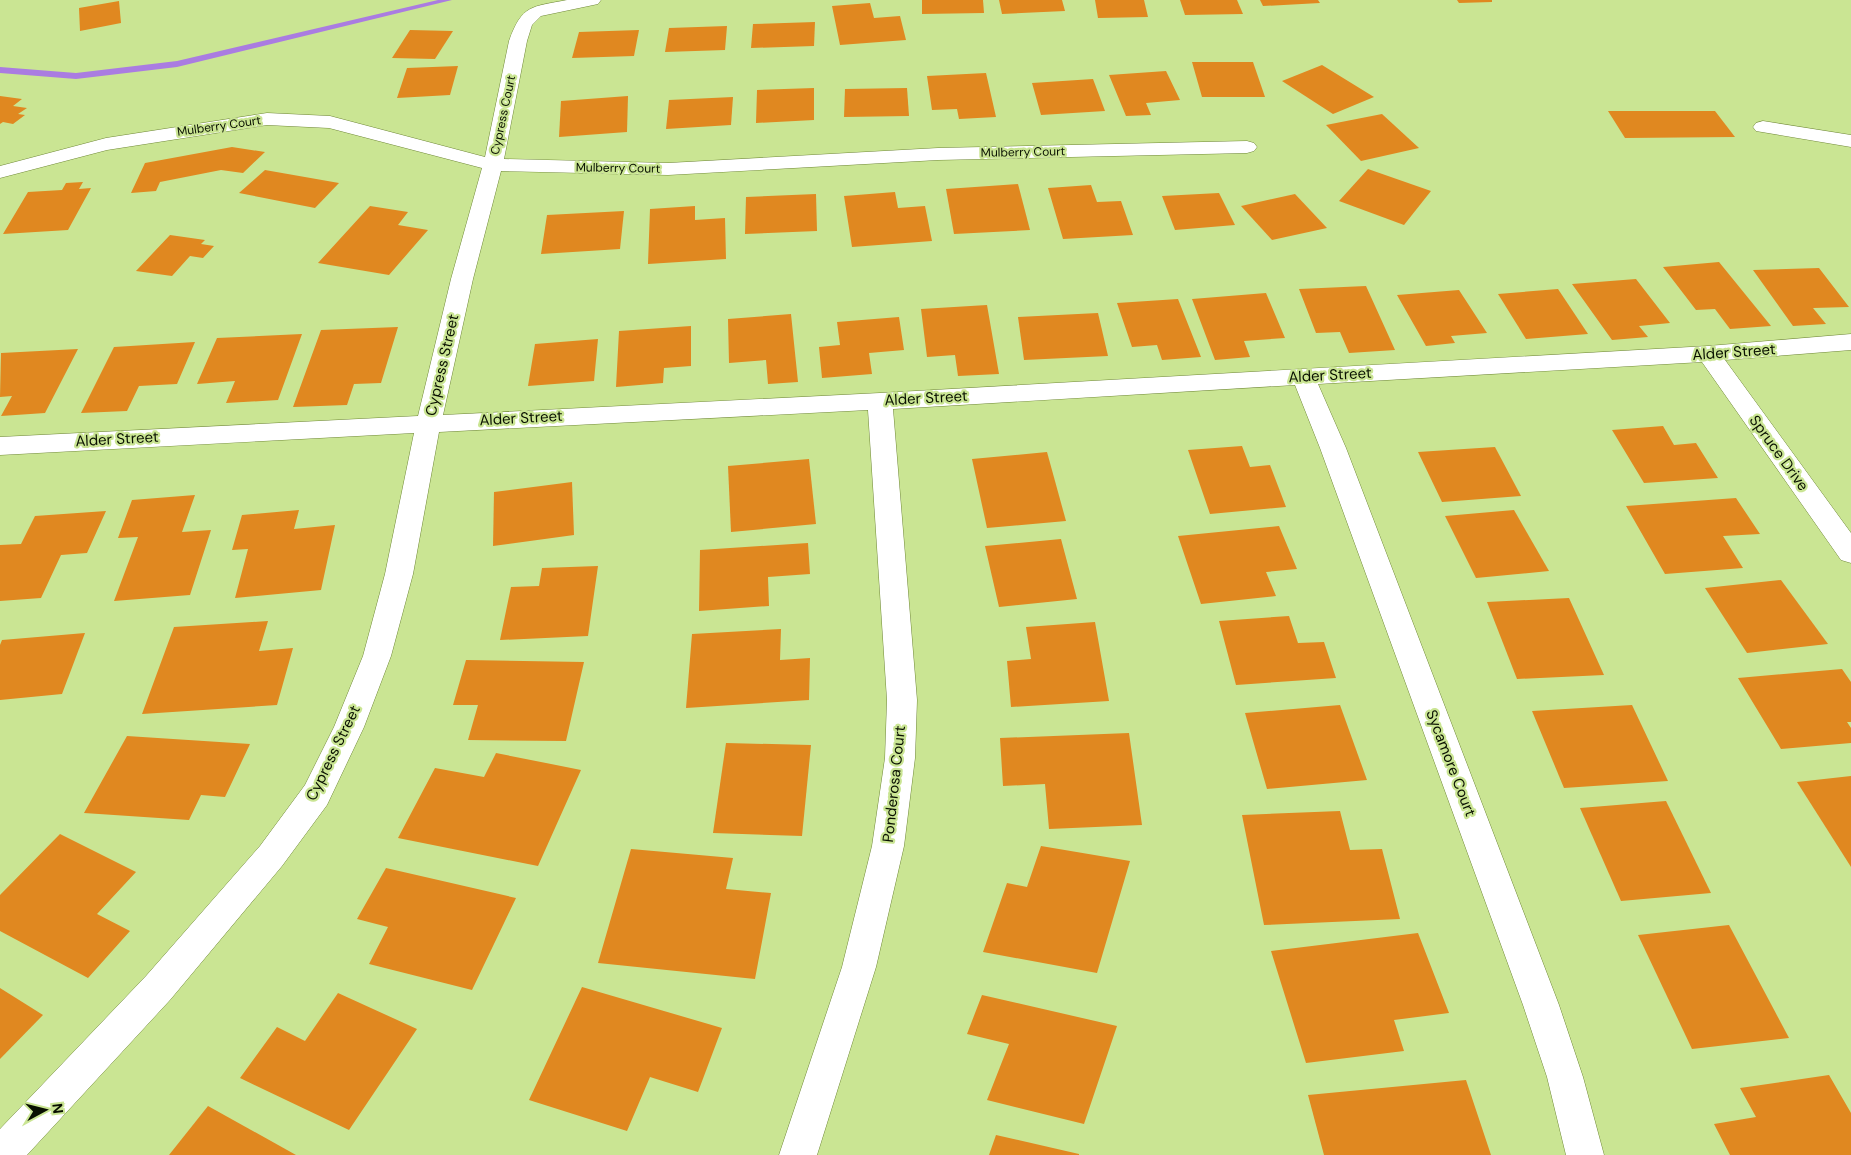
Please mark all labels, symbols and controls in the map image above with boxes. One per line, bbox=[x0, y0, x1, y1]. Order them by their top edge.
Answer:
street label: Cypress Court bbox=[487, 74, 519, 156]
street label: Mulberry Court bbox=[176, 112, 262, 140]
street label: Mulberry Court bbox=[981, 143, 1066, 161]
street label: Mulberry Court bbox=[576, 159, 661, 177]
street label: Cypress Street bbox=[421, 312, 463, 418]
street label: Alder Street bbox=[1692, 339, 1776, 365]
street label: Alder Street bbox=[1288, 363, 1372, 387]
street label: Alder Street bbox=[884, 386, 968, 410]
street label: Alder Street bbox=[479, 406, 563, 430]
street label: Spruce Drive bbox=[1745, 411, 1813, 495]
street label: Alder Street bbox=[75, 427, 159, 451]
street label: Cypress Street bbox=[301, 702, 365, 804]
street label: Sycamore Court bbox=[1421, 707, 1481, 819]
street label: Ponderosa Court bbox=[878, 725, 910, 843]
north arrow bbox=[20, 1085, 70, 1135]
text: N bbox=[48, 1102, 67, 1115]

